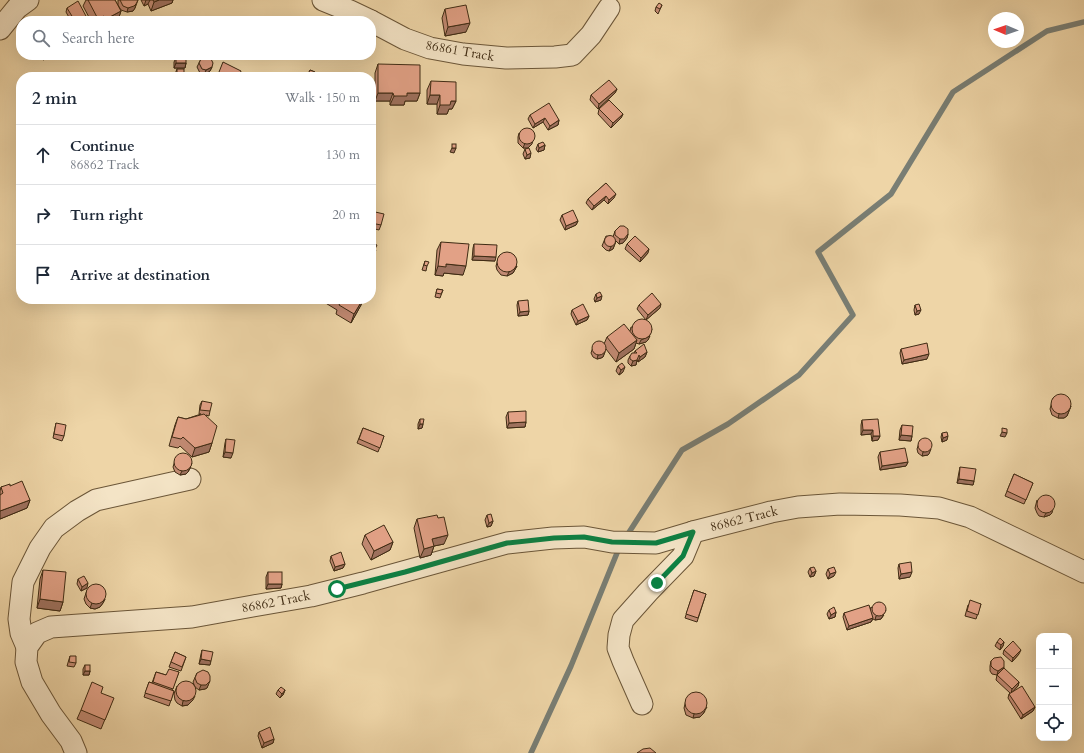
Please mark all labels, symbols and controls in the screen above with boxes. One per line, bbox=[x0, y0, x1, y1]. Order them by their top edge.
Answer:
north arrow bbox=[988, 12, 1024, 48]
search box bbox=[16, 16, 376, 60]
icon: search bbox=[30, 27, 52, 49]
text: Search here bbox=[62, 28, 135, 48]
street label: 86861 Track bbox=[424, 36, 496, 66]
text: 2 min bbox=[32, 87, 77, 110]
text: Walk · 150 m bbox=[285, 89, 360, 107]
text: Continue bbox=[70, 136, 135, 156]
icon: ahead bbox=[32, 144, 54, 166]
text: 130 m bbox=[326, 146, 360, 164]
text: 86862 Track bbox=[70, 156, 140, 174]
icon: right bbox=[32, 204, 54, 226]
text: Turn right bbox=[70, 205, 143, 225]
text: 20 m bbox=[332, 206, 360, 224]
icon: arrive bbox=[32, 264, 54, 286]
text: Arrive at destination bbox=[70, 265, 210, 285]
street label: 86862 Track bbox=[708, 502, 780, 536]
route end bbox=[648, 574, 666, 592]
route start bbox=[328, 580, 346, 598]
street label: 86862 Track bbox=[240, 587, 312, 617]
map controls bbox=[1036, 633, 1072, 741]
button: + bbox=[1036, 633, 1072, 669]
button: − bbox=[1036, 669, 1072, 705]
button: locate bbox=[1036, 705, 1072, 741]

